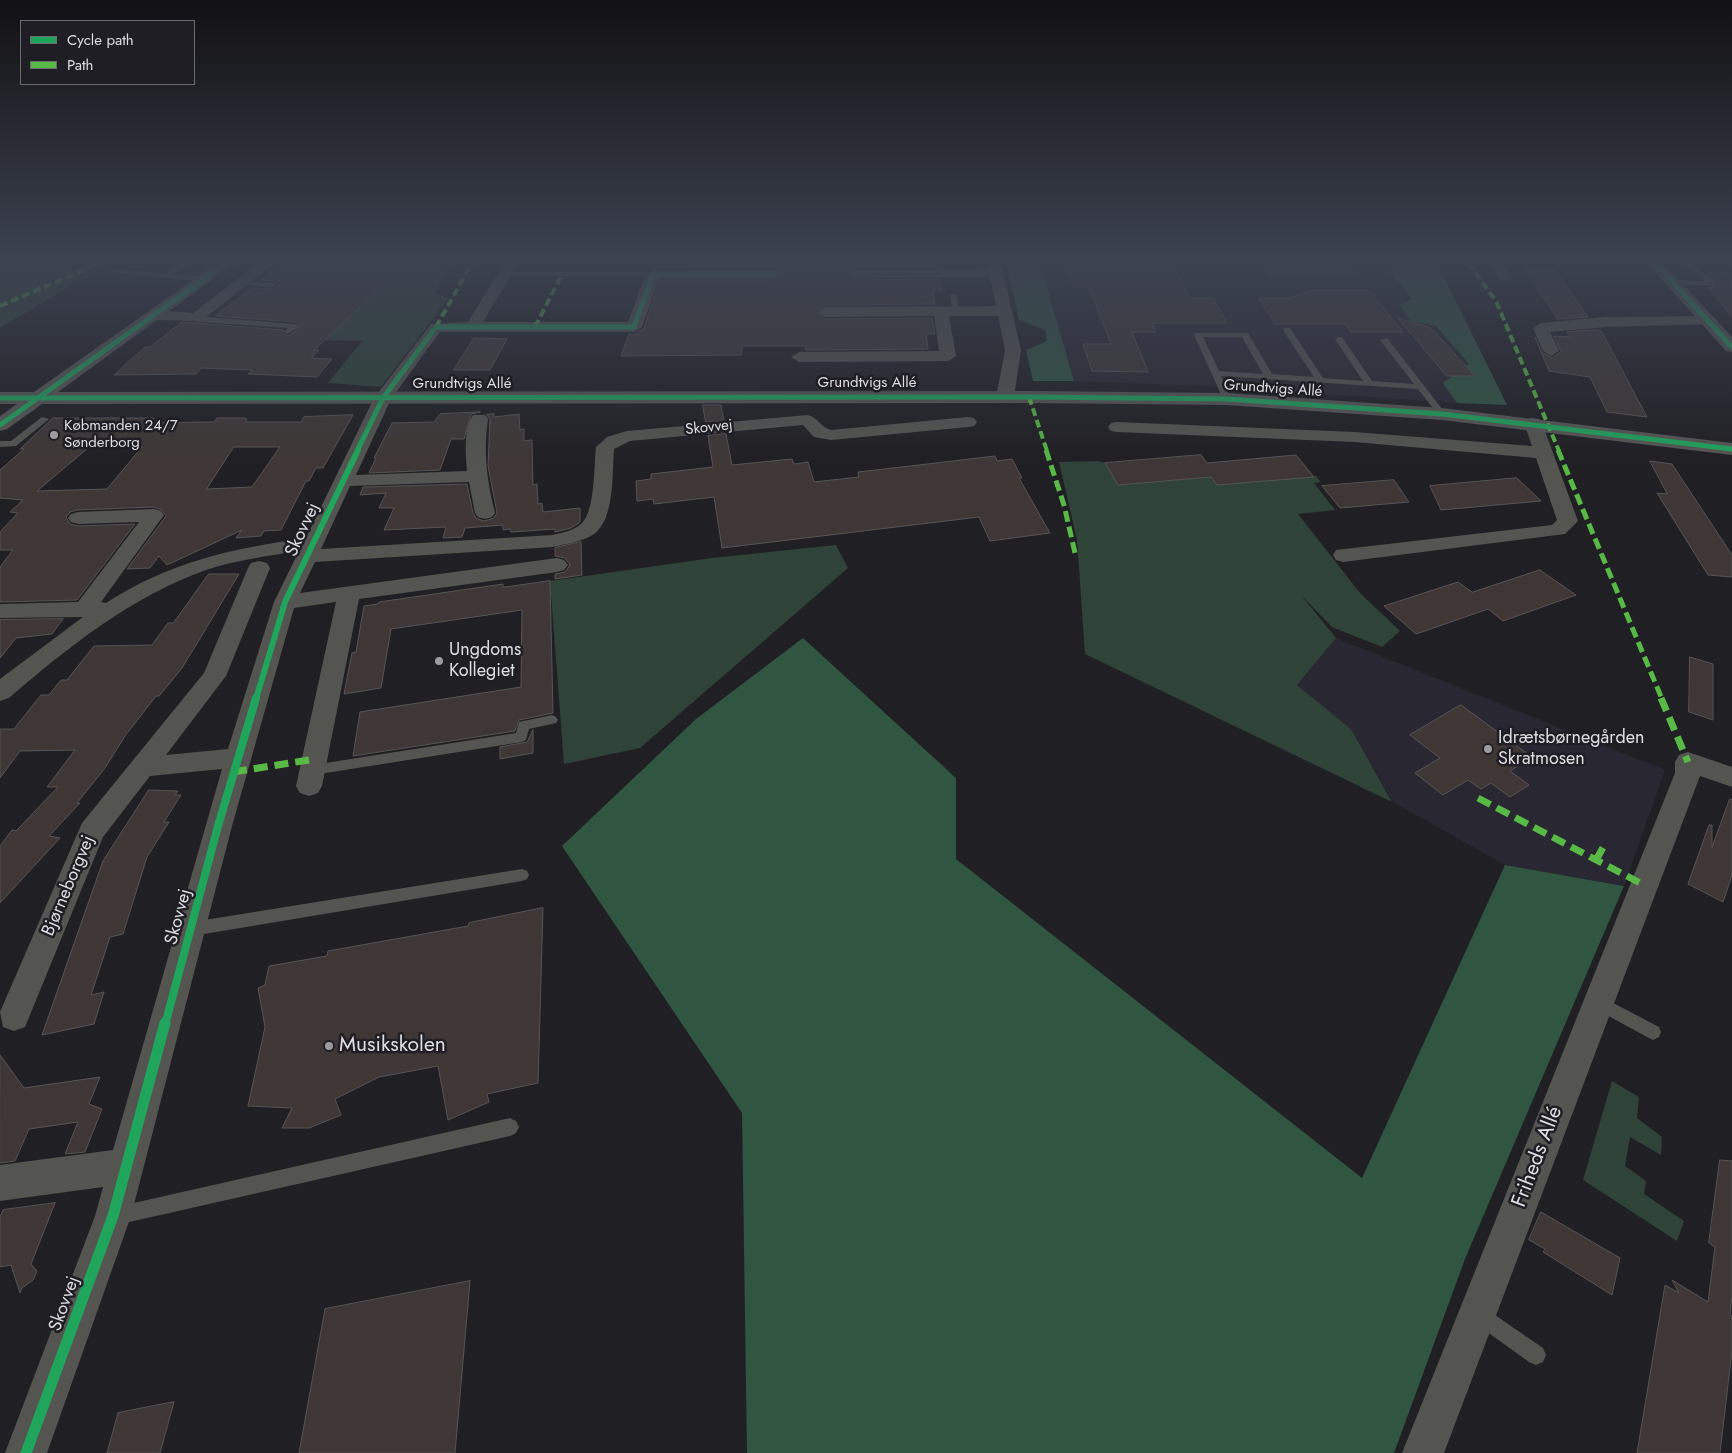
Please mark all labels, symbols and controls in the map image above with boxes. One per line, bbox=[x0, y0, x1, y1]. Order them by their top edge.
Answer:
legend bbox=[20, 20, 195, 85]
text: Cycle path bbox=[67, 29, 134, 51]
text: Path bbox=[67, 54, 93, 76]
street label: Grundtvigs Allé bbox=[818, 374, 916, 392]
street label: Grundtvigs Allé bbox=[413, 375, 511, 393]
street label: Grundtvigs Allé bbox=[1223, 377, 1323, 401]
place label: Købmanden 24/7 Sønderborg bbox=[64, 417, 178, 452]
street label: Skovvej bbox=[684, 417, 734, 439]
marker: Købmanden 24/7 Sønderborg bbox=[48, 429, 60, 441]
street label: Skovvej bbox=[281, 500, 325, 560]
place label: Ungdoms Kollegiet bbox=[449, 640, 521, 682]
marker: Ungdoms Kollegiet bbox=[433, 655, 445, 667]
place label: Idrætsbørnegården Skratmosen bbox=[1498, 728, 1644, 771]
marker: Idrætsbørnegården Skratmosen bbox=[1482, 743, 1494, 755]
street label: Bjørneborgvej bbox=[38, 833, 100, 939]
street label: Skovvej bbox=[161, 887, 197, 947]
place label: Musikskolen bbox=[339, 1033, 446, 1059]
marker: Musikskolen bbox=[323, 1040, 335, 1052]
street label: Friheds Allé bbox=[1507, 1103, 1569, 1211]
street label: Skovvej bbox=[45, 1274, 85, 1334]

